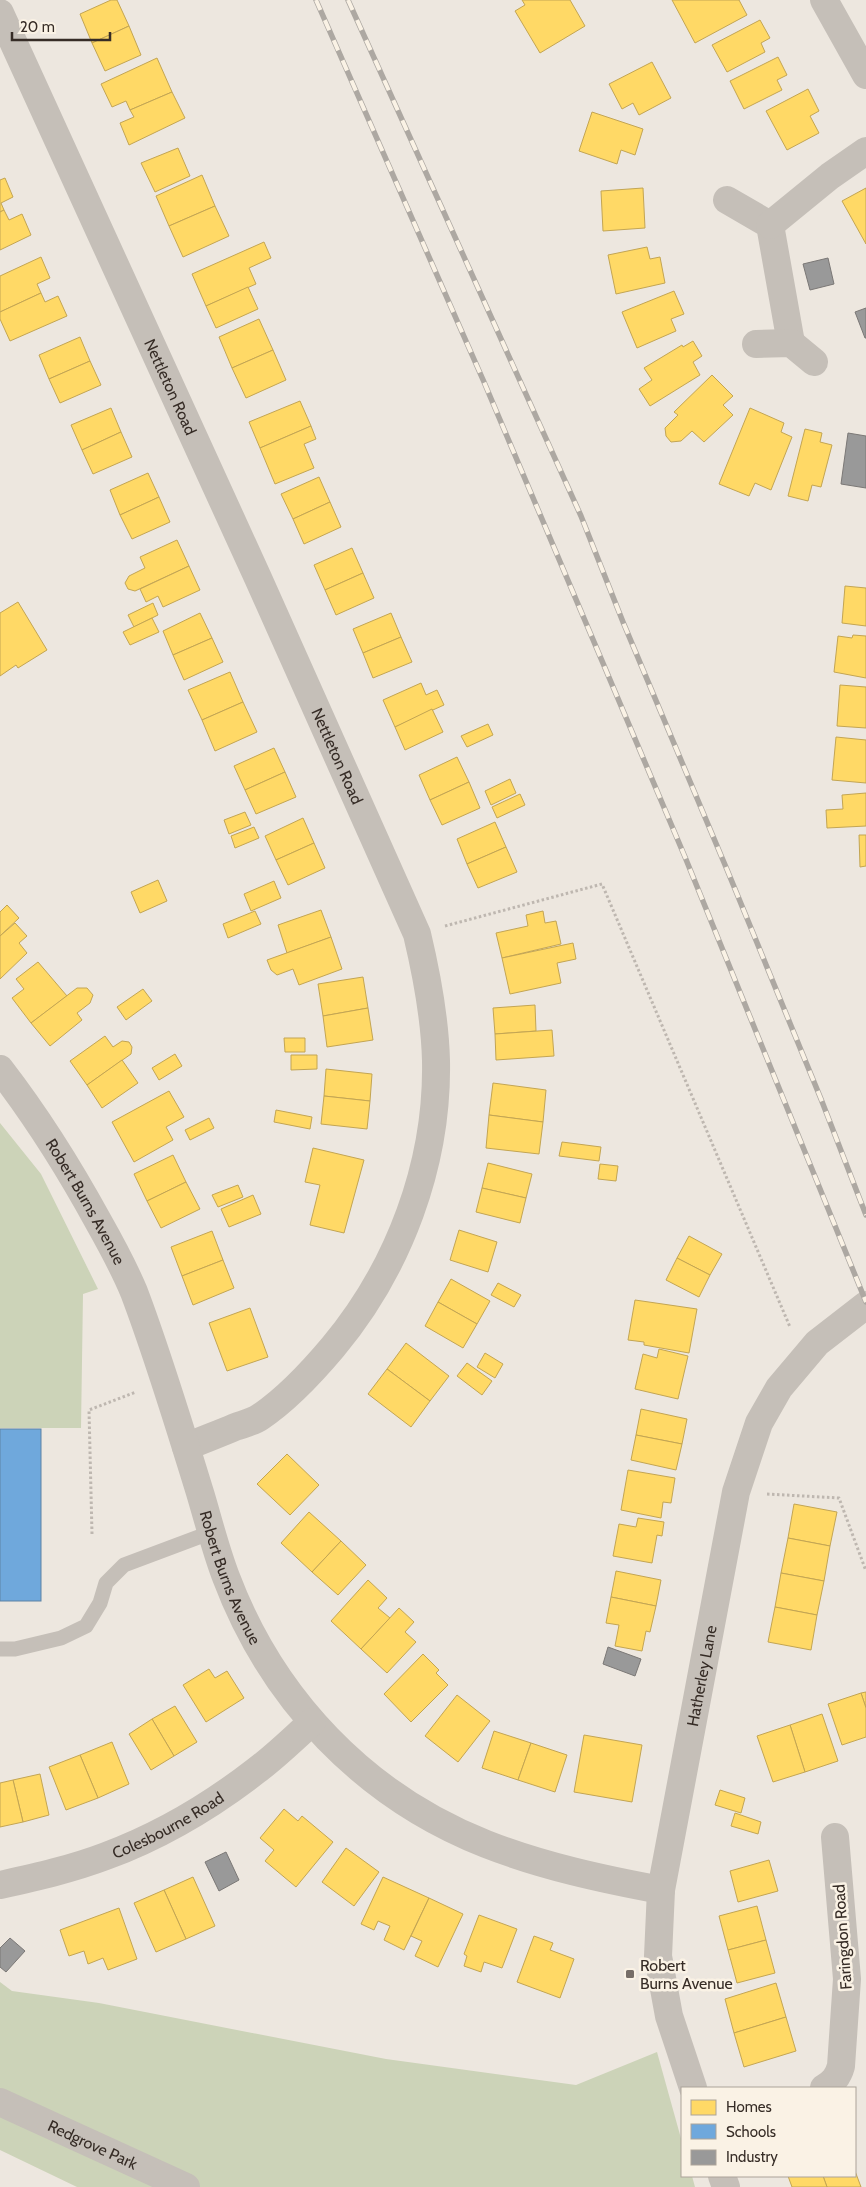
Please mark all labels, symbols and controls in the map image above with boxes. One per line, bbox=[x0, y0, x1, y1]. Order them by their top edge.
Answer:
scale bar bbox=[12, 10, 110, 42]
text: 20 m bbox=[20, 18, 55, 36]
street label: Nettleton Road bbox=[140, 336, 200, 438]
street label: Nettleton Road bbox=[307, 705, 367, 807]
street label: Robert Burns Avenue bbox=[42, 1135, 129, 1268]
street label: Robert Burns Avenue bbox=[196, 1508, 265, 1648]
street label: Hatherley Lane bbox=[683, 1624, 721, 1728]
street label: Colesbourne Road bbox=[109, 1788, 227, 1863]
street label: Faringdon Road bbox=[829, 1884, 856, 1990]
place label: Robert Burns Avenue bbox=[640, 1956, 733, 1993]
marker: Robert Burns Avenue bbox=[624, 1968, 636, 1980]
legend bbox=[681, 2087, 856, 2177]
text: Homes bbox=[726, 2098, 772, 2116]
street label: Redgrove Park bbox=[45, 2116, 141, 2174]
text: Schools bbox=[726, 2123, 776, 2141]
text: Industry bbox=[726, 2148, 778, 2166]

